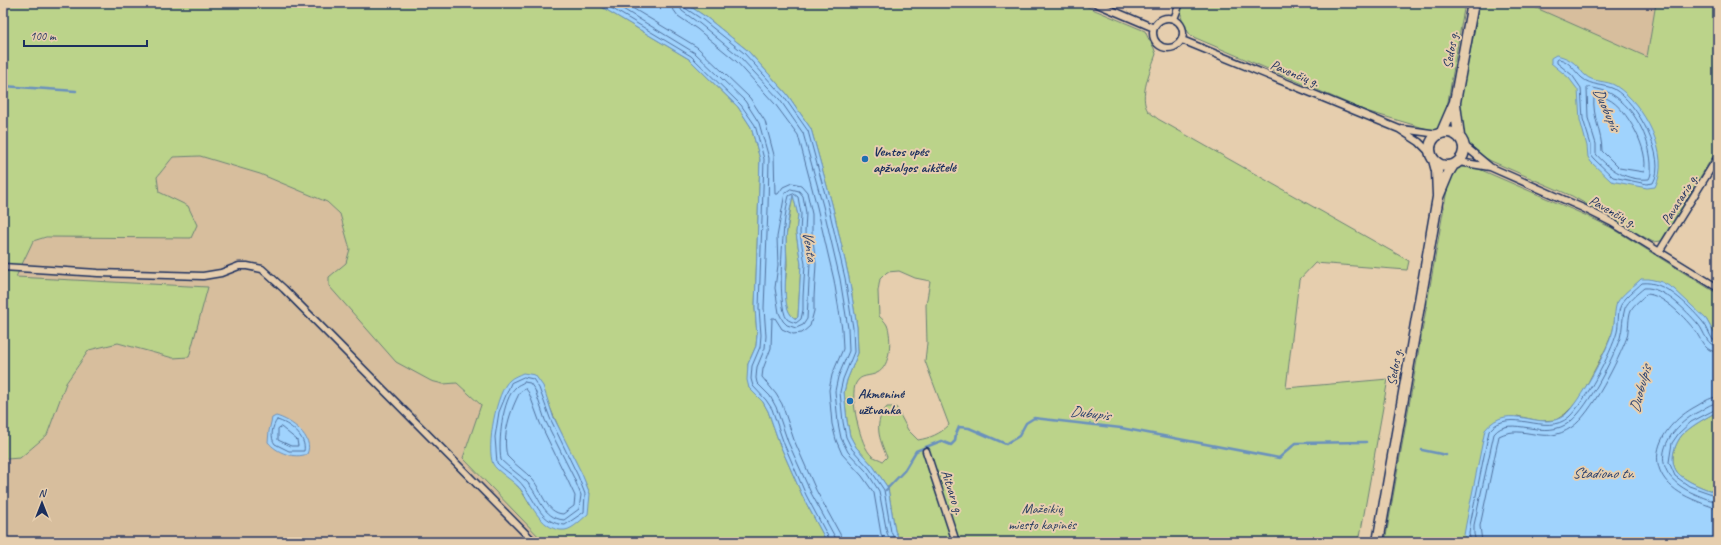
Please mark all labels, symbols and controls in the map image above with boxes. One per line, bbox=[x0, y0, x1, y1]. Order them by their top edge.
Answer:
scale bar bbox=[24, 22, 147, 48]
text: 100 m bbox=[30, 28, 57, 44]
street label: Sedos g. bbox=[1439, 30, 1462, 70]
street label: Pavenčių g. bbox=[1268, 56, 1322, 91]
water label: Duobupis bbox=[1589, 85, 1626, 136]
place label: Ventos upės apžvalgos aikštelė bbox=[873, 143, 957, 176]
marker: Ventos upės apžvalgos aikštelė bbox=[860, 154, 870, 164]
street label: Pavasario g. bbox=[1657, 171, 1702, 228]
street label: Pavenčių g. bbox=[1586, 192, 1639, 231]
water label: Venta bbox=[798, 230, 822, 264]
street label: Sedos g. bbox=[1383, 347, 1406, 387]
water label: Duobulpis bbox=[1625, 361, 1657, 415]
place label: Akmeninė užtvanka bbox=[858, 385, 905, 418]
marker: Akmeninė užtvanka bbox=[845, 396, 855, 406]
water label: Dubupis bbox=[1069, 402, 1114, 426]
water label: Stadiono tv. bbox=[1572, 464, 1635, 483]
street label: Aitvaro g. bbox=[937, 468, 968, 517]
north arrow bbox=[22, 483, 62, 523]
text: N bbox=[39, 486, 48, 500]
park label: Mažeikių miesto kapinės bbox=[1008, 500, 1077, 533]

